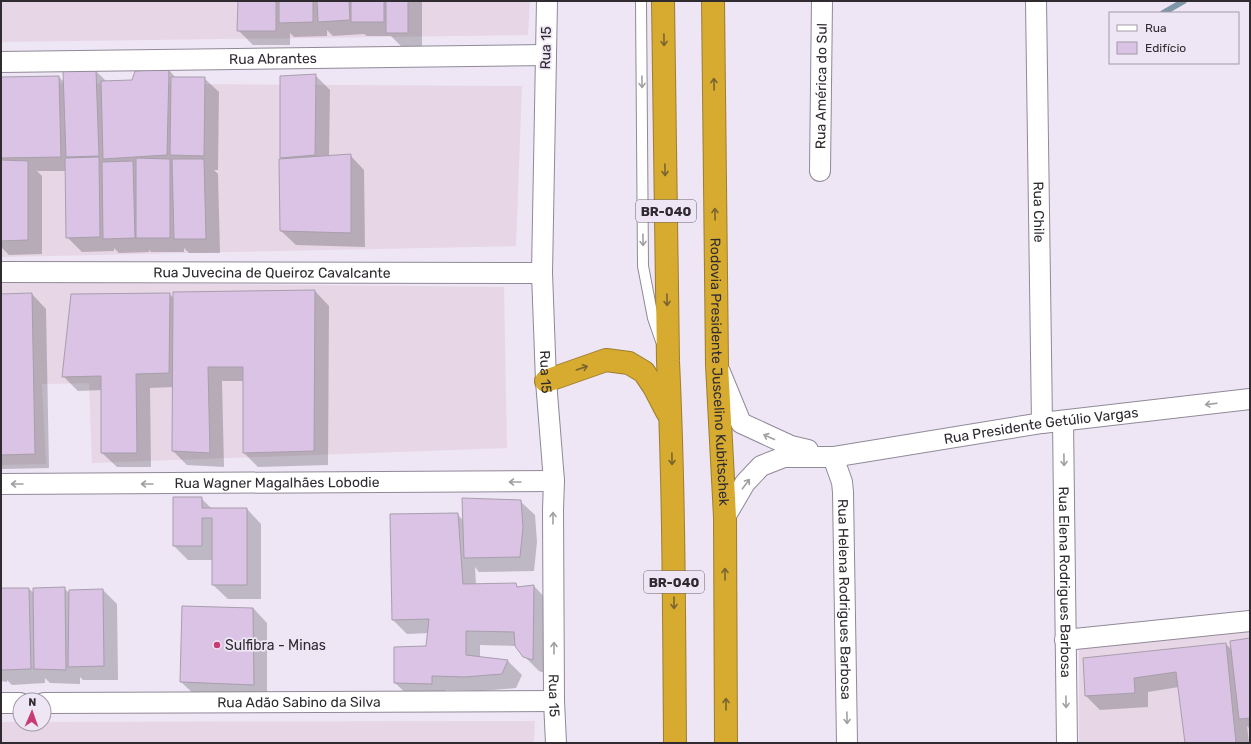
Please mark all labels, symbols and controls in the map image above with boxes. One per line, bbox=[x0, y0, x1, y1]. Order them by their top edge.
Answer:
legend bbox=[1109, 12, 1239, 64]
text: Rua bbox=[1145, 21, 1167, 35]
street label: Rua América do Sul bbox=[812, 23, 830, 149]
street label: Rua 15 bbox=[537, 26, 555, 70]
one-way arrow bbox=[660, 33, 668, 46]
text: Edifício bbox=[1145, 41, 1186, 55]
street label: Rua Abrantes bbox=[229, 49, 317, 68]
one-way arrow bbox=[638, 75, 646, 88]
one-way arrow bbox=[710, 78, 718, 91]
one-way arrow bbox=[662, 163, 669, 176]
street label: Rua Chile bbox=[1030, 181, 1048, 243]
road number: BR-040 bbox=[636, 200, 696, 222]
one-way arrow bbox=[711, 208, 719, 221]
one-way arrow bbox=[639, 233, 647, 246]
street label: Rodovia Presidente Juscelino Kubitschek bbox=[707, 238, 733, 507]
street label: Rua Juvecina de Queiroz Cavalcante bbox=[153, 264, 391, 281]
one-way arrow bbox=[663, 293, 671, 306]
street label: Rua 15 bbox=[536, 350, 555, 394]
one-way arrow bbox=[576, 363, 588, 371]
one-way arrow bbox=[1205, 400, 1218, 407]
street label: Rua Presidente Getúlio Vargas bbox=[942, 403, 1139, 447]
one-way arrow bbox=[764, 433, 776, 440]
one-way arrow bbox=[668, 452, 676, 465]
one-way arrow bbox=[1060, 453, 1067, 466]
street label: Rua Wagner Magalhães Lobodie bbox=[174, 473, 380, 492]
one-way arrow bbox=[509, 478, 522, 486]
one-way arrow bbox=[742, 478, 750, 489]
one-way arrow bbox=[11, 480, 24, 488]
one-way arrow bbox=[141, 480, 154, 488]
street label: Rua Elena Rodrigues Barbosa bbox=[1055, 486, 1075, 678]
street label: Rua Helena Rodrigues Barbosa bbox=[835, 499, 855, 700]
one-way arrow bbox=[549, 512, 557, 525]
one-way arrow bbox=[721, 568, 729, 581]
road number: BR-040 bbox=[644, 571, 704, 593]
one-way arrow bbox=[670, 596, 678, 609]
place label: Sulfibra - Minas bbox=[225, 637, 326, 654]
marker: Sulfibra - Minas bbox=[212, 640, 222, 650]
one-way arrow bbox=[550, 642, 558, 655]
street label: Rua 15 bbox=[545, 674, 563, 717]
north arrow bbox=[12, 692, 52, 732]
street label: Rua Adão Sabino da Silva bbox=[217, 693, 381, 711]
one-way arrow bbox=[1062, 695, 1070, 708]
text: N bbox=[28, 696, 37, 709]
one-way arrow bbox=[722, 698, 730, 711]
one-way arrow bbox=[843, 711, 851, 724]

